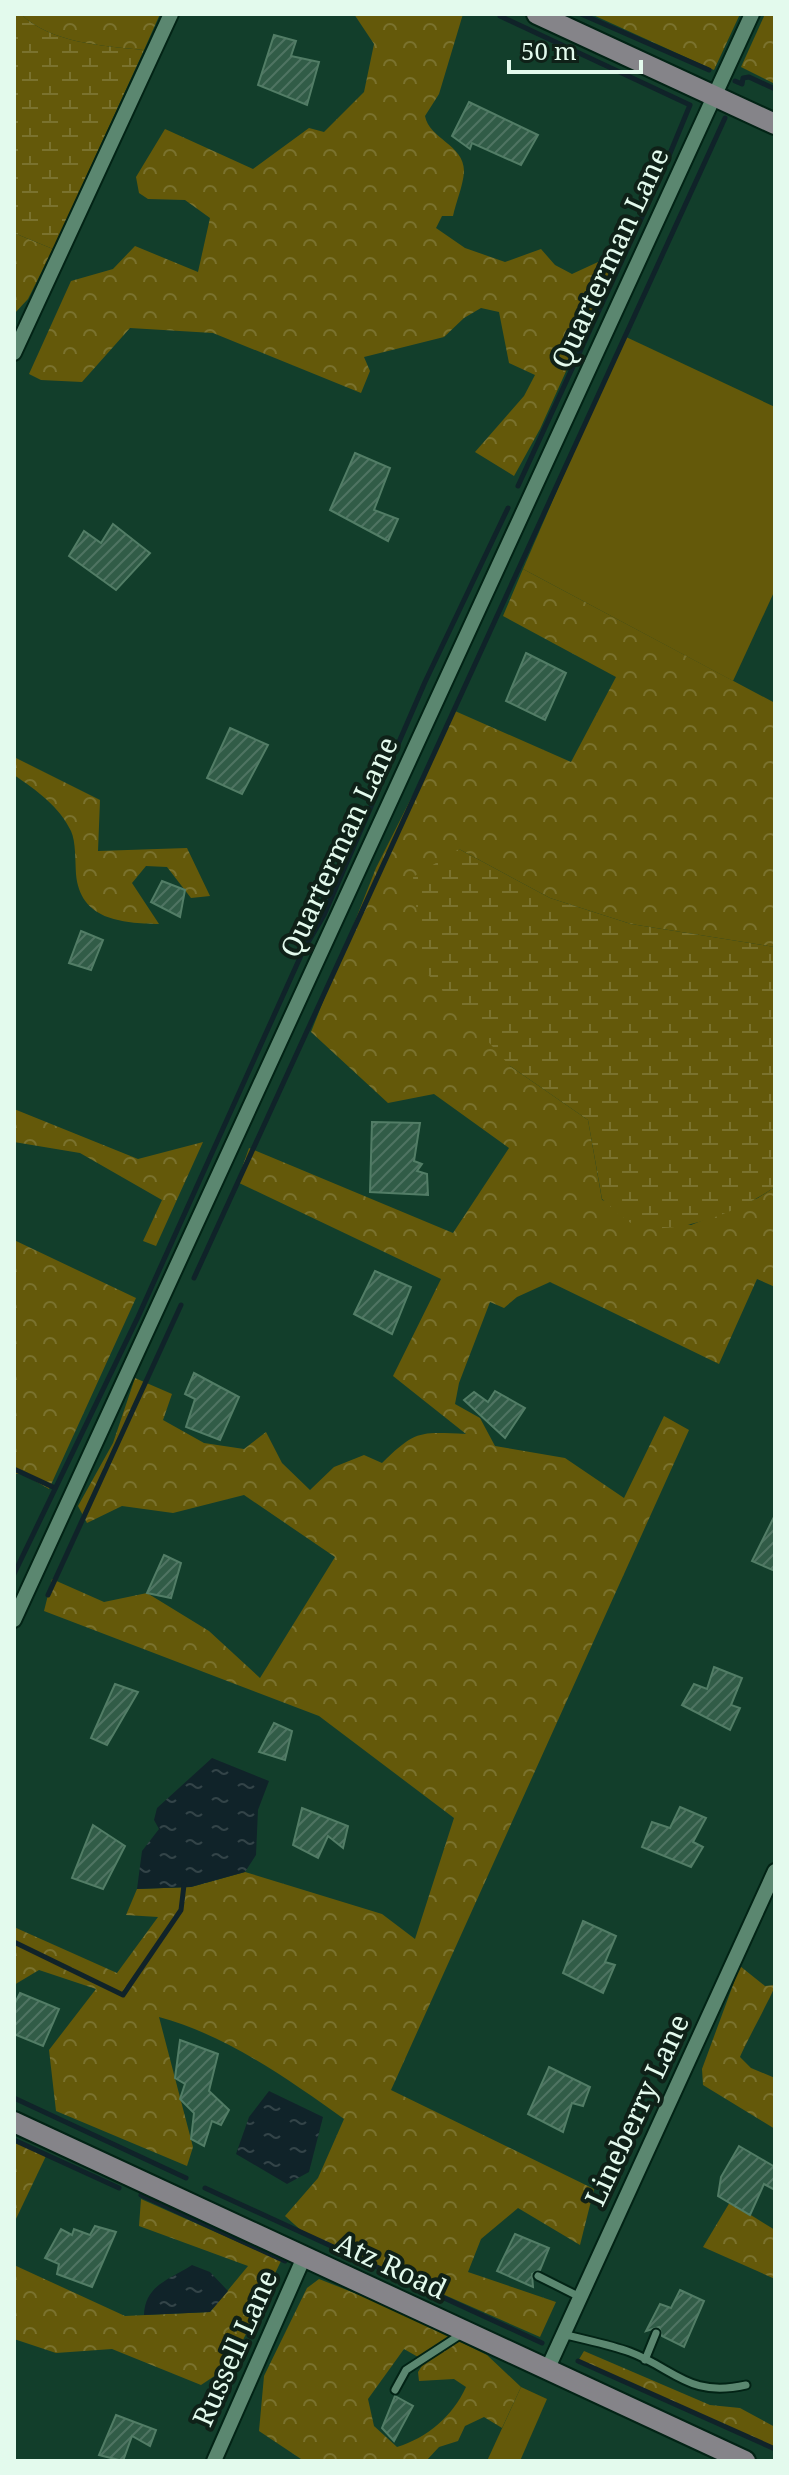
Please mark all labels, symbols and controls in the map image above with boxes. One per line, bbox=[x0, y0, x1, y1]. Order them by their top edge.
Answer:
scale bar bbox=[509, 24, 641, 74]
text: 50 m bbox=[521, 34, 577, 67]
street label: Quarterman Lane bbox=[541, 141, 677, 374]
street label: Quarterman Lane bbox=[270, 730, 406, 963]
street label: Lineberry Lane bbox=[575, 2008, 697, 2212]
street label: Atz Road bbox=[330, 2223, 453, 2307]
street label: Russell Lane bbox=[183, 2263, 285, 2432]

